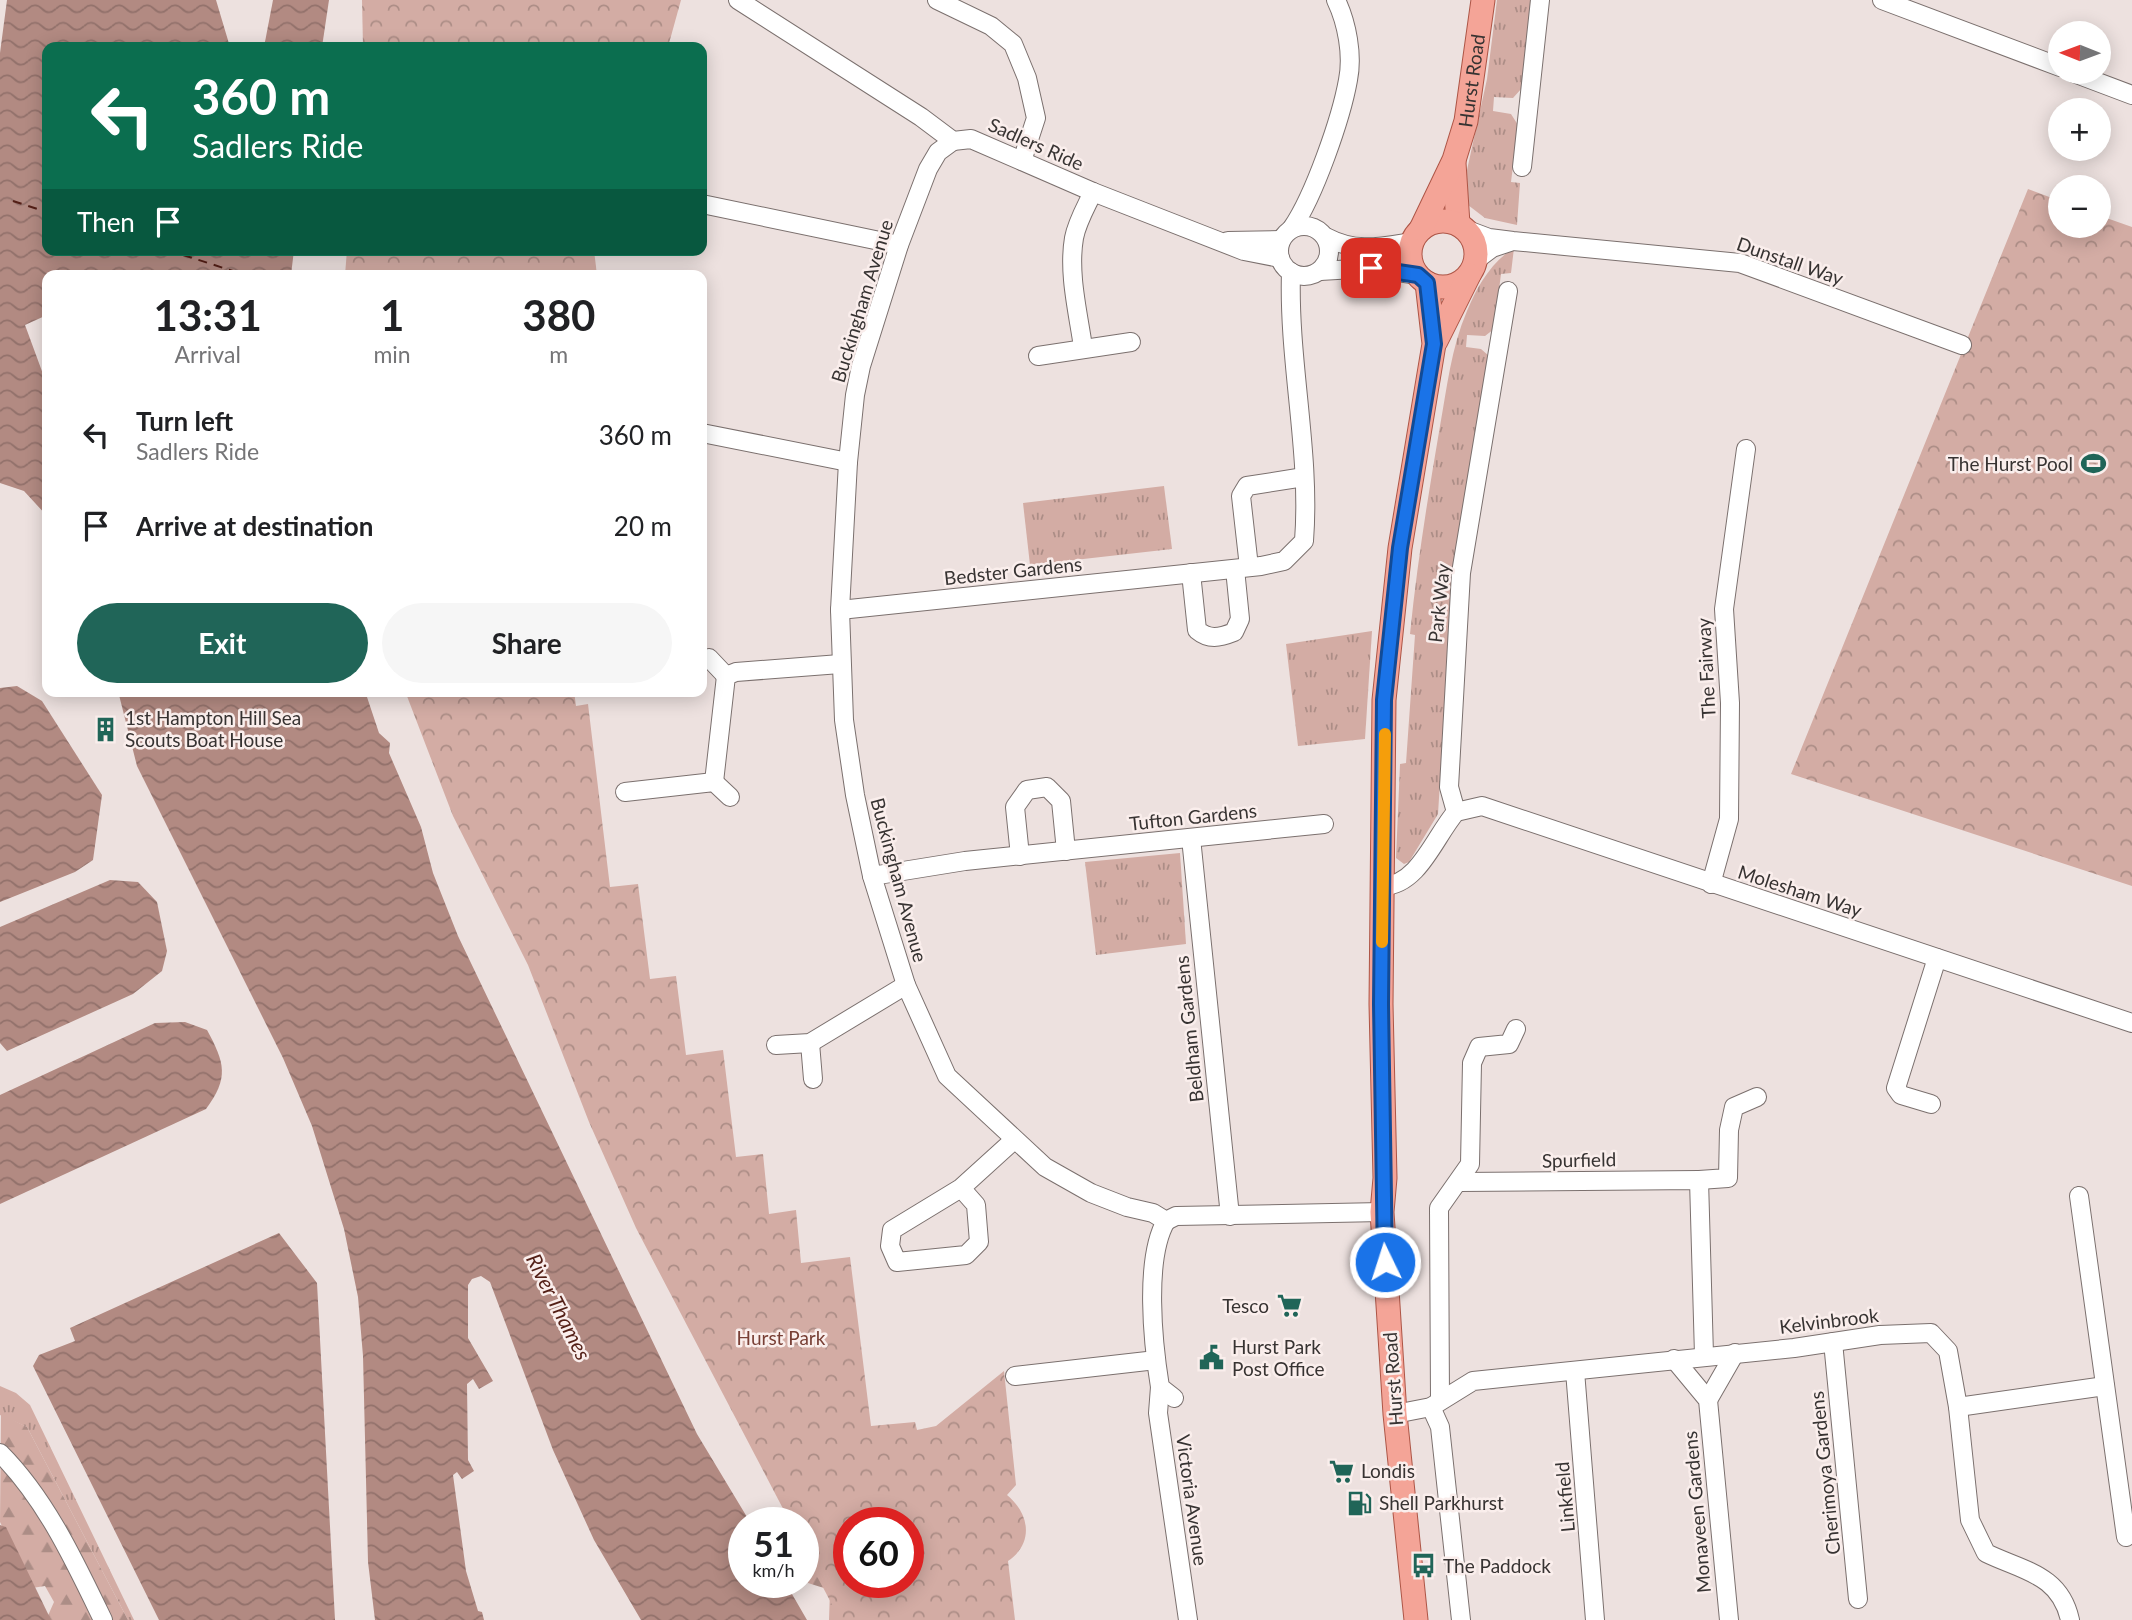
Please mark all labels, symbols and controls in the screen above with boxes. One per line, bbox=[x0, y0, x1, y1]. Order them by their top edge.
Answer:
north arrow bbox=[2048, 21, 2110, 84]
map controls bbox=[2048, 21, 2111, 238]
street label: Hurst Road bbox=[1453, 33, 1489, 129]
text: 360 m bbox=[192, 67, 330, 125]
icon: left bbox=[77, 70, 168, 161]
button: + bbox=[2048, 98, 2111, 161]
street label: Sadlers Ride bbox=[985, 112, 1087, 175]
text: Sadlers Ride bbox=[192, 126, 363, 165]
button: − bbox=[2048, 175, 2111, 238]
icon: arrive bbox=[149, 203, 187, 241]
text: Then bbox=[77, 206, 135, 238]
street label: Buckingham Avenue bbox=[826, 217, 897, 385]
street label: Dunstall Way bbox=[1734, 232, 1847, 290]
pin bbox=[1341, 238, 1401, 298]
icon: arrive bbox=[1352, 249, 1390, 287]
text: 13:31 bbox=[154, 290, 262, 340]
text: 1 bbox=[380, 290, 404, 340]
text: 380 bbox=[522, 290, 595, 340]
text: Arrival bbox=[175, 340, 241, 368]
text: min bbox=[373, 340, 411, 368]
text: m bbox=[549, 340, 568, 368]
text: Turn left bbox=[136, 405, 233, 437]
icon: left bbox=[77, 416, 115, 454]
text: 360 m bbox=[599, 419, 672, 451]
text: Sadlers Ride bbox=[136, 437, 259, 465]
sports icon: The Hurst Pool bbox=[2079, 450, 2107, 478]
place label: The Hurst Pool bbox=[1948, 452, 2073, 475]
icon: arrive bbox=[77, 507, 115, 545]
text: Arrive at destination bbox=[136, 510, 373, 542]
text: 20 m bbox=[614, 510, 672, 542]
street label: Bedster Gardens bbox=[943, 552, 1083, 589]
street label: Park Way bbox=[1423, 562, 1454, 644]
button: Exit bbox=[77, 603, 368, 683]
button: Share bbox=[382, 603, 672, 683]
street label: The Fairway bbox=[1691, 617, 1720, 719]
place label: 1st Hampton Hill Sea Scouts Boat House bbox=[125, 706, 301, 751]
building icon: 1st Hampton Hill Sea Scouts Boat House bbox=[91, 715, 119, 743]
street label: Buckingham Avenue bbox=[866, 795, 932, 965]
street label: Tufton Gardens bbox=[1128, 798, 1258, 835]
street label: Molesham Way bbox=[1735, 860, 1865, 921]
street label: Beldham Gardens bbox=[1169, 955, 1208, 1103]
street label: Spurfield bbox=[1542, 1147, 1616, 1172]
position arrow bbox=[1348, 1225, 1422, 1299]
water label: River Thames bbox=[522, 1249, 597, 1364]
supermarket icon: Tesco bbox=[1275, 1292, 1303, 1320]
place label: Tesco bbox=[1222, 1294, 1269, 1317]
street label: Kelvinbrook bbox=[1778, 1303, 1880, 1338]
park label: Hurst Park bbox=[737, 1326, 826, 1349]
street label: Hurst Road bbox=[1378, 1331, 1407, 1427]
place label: Hurst Park Post Office bbox=[1232, 1335, 1325, 1380]
public building icon: Hurst Park Post Office bbox=[1198, 1344, 1226, 1372]
street label: Cherimoya Gardens bbox=[1804, 1390, 1845, 1556]
street label: Monaveen Gardens bbox=[1678, 1430, 1715, 1594]
street label: Victoria Avenue bbox=[1172, 1433, 1213, 1567]
supermarket icon: Londis bbox=[1327, 1457, 1355, 1485]
place label: Londis bbox=[1361, 1459, 1415, 1482]
street label: Linkfield bbox=[1550, 1461, 1579, 1533]
fuel station icon: Shell Parkhurst bbox=[1345, 1489, 1373, 1517]
place label: Shell Parkhurst bbox=[1379, 1491, 1504, 1514]
speed limit sign: 60 bbox=[833, 1507, 924, 1598]
text: 51 bbox=[753, 1522, 794, 1564]
bus stop icon: The Paddock bbox=[1409, 1552, 1437, 1580]
place label: The Paddock bbox=[1443, 1554, 1551, 1577]
text: km/h bbox=[752, 1559, 795, 1581]

